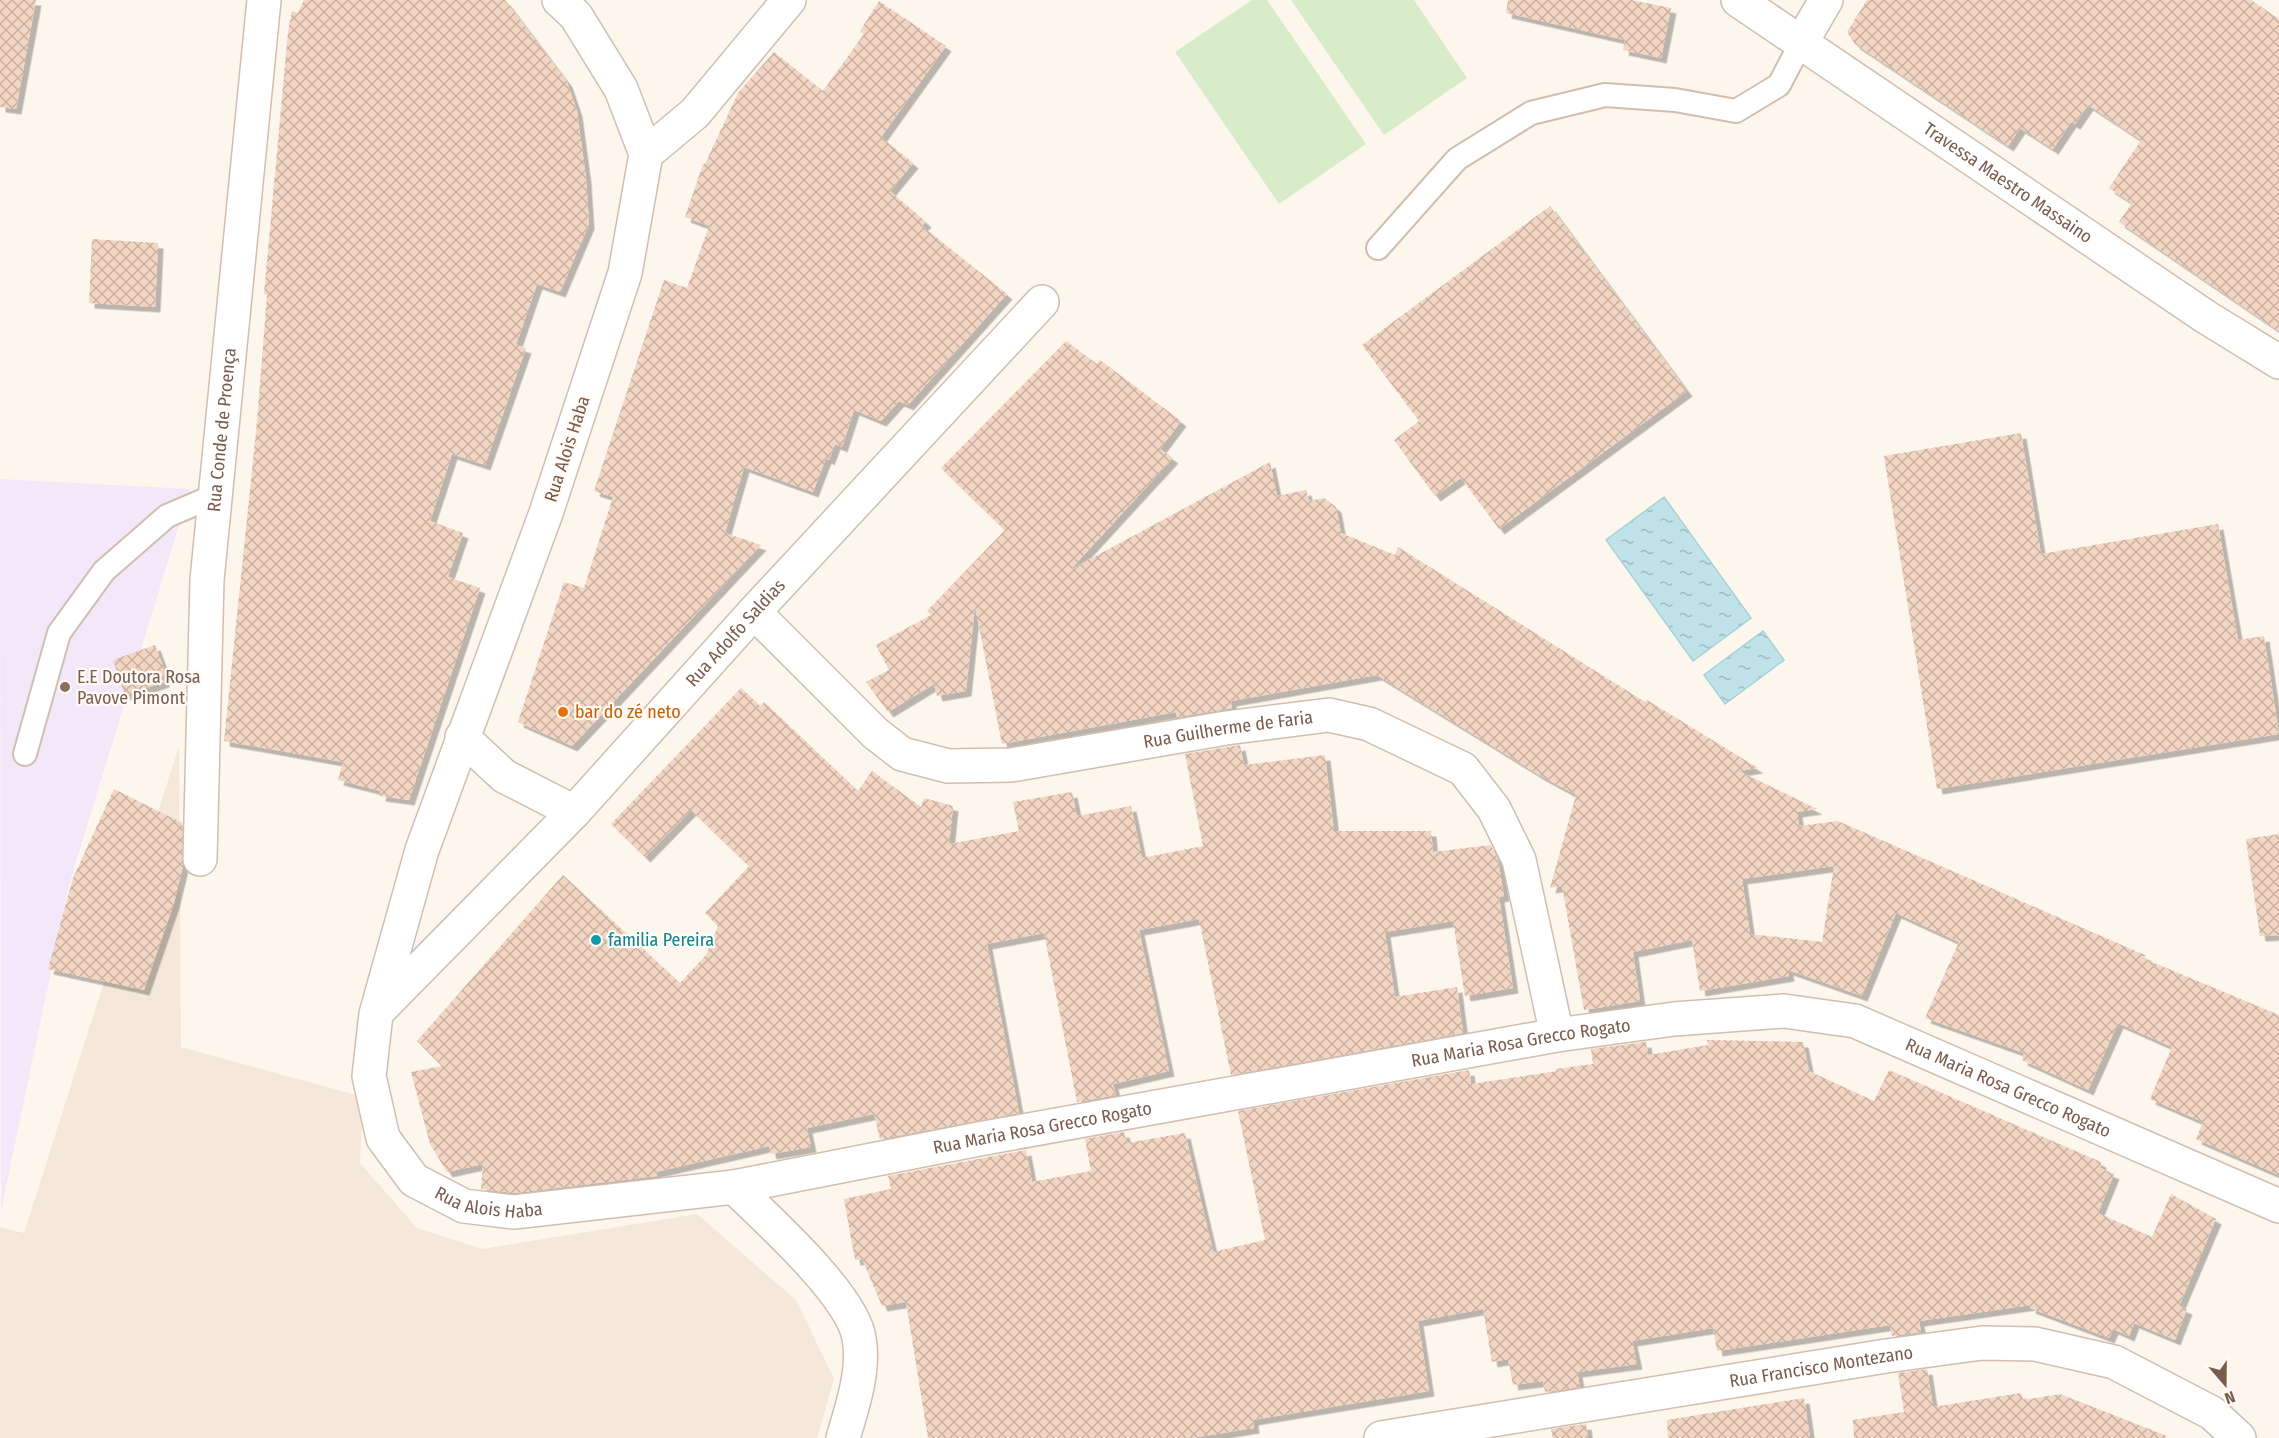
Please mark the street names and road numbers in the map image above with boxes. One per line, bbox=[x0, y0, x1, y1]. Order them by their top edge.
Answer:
street label: Travessa Maestro Massaino bbox=[1919, 118, 2097, 248]
street label: Rua Conde de Proença bbox=[203, 347, 241, 513]
street label: Rua Alois Haba bbox=[539, 393, 595, 505]
street label: Rua Adolfo Saldias bbox=[681, 574, 790, 691]
street label: Rua Guilherme de Faria bbox=[1142, 706, 1314, 753]
street label: Rua Maria Rosa Grecco Rogato bbox=[1409, 1014, 1632, 1072]
street label: Rua Maria Rosa Grecco Rogato bbox=[1902, 1033, 2114, 1142]
street label: Rua Maria Rosa Grecco Rogato bbox=[931, 1097, 1154, 1159]
street label: Rua Alois Haba bbox=[431, 1182, 544, 1223]
street label: Rua Francisco Montezano bbox=[1728, 1341, 1914, 1392]

